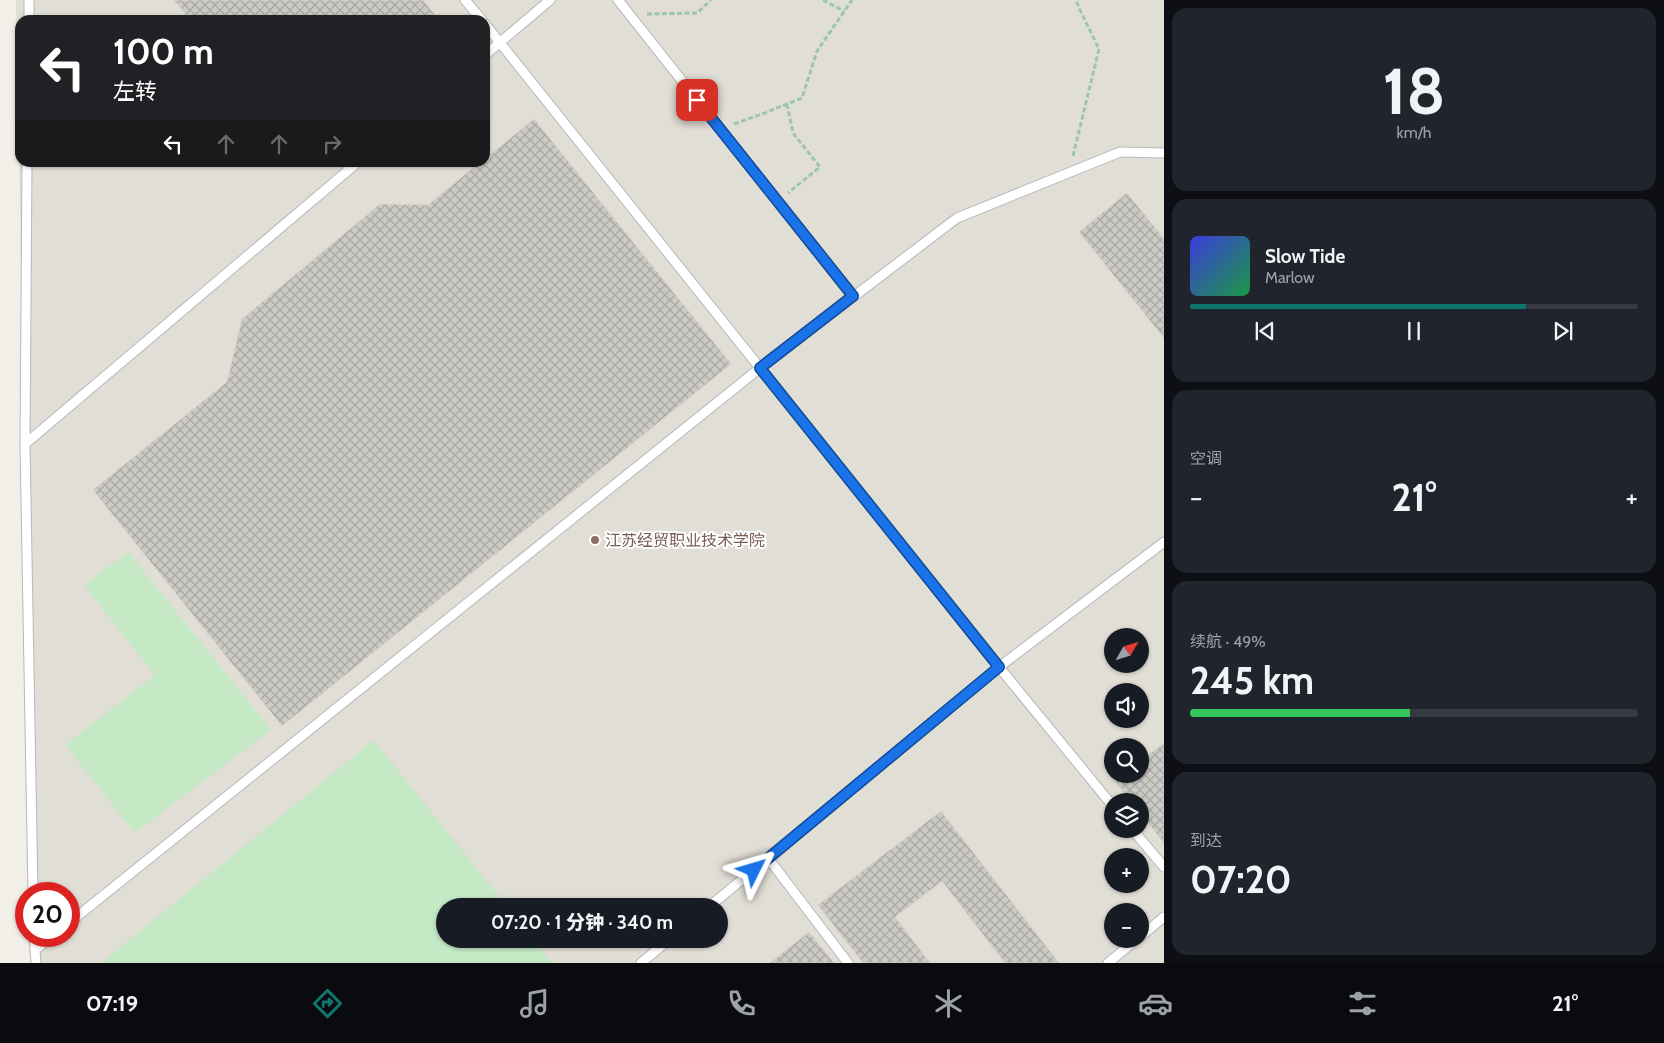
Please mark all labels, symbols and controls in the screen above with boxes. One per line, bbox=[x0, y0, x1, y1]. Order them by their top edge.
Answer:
text: 100 m bbox=[113, 30, 214, 73]
icon: left bbox=[30, 35, 95, 100]
text: 18 bbox=[1382, 51, 1446, 130]
text: 左转 bbox=[113, 78, 157, 105]
pin bbox=[676, 79, 718, 121]
icon: arrive bbox=[683, 86, 711, 114]
text: km/h bbox=[1396, 123, 1432, 142]
icon: left bbox=[159, 130, 187, 158]
icon: ahead bbox=[212, 130, 240, 158]
icon: ahead bbox=[265, 130, 293, 158]
icon: right bbox=[318, 130, 346, 158]
text: Slow Tide bbox=[1265, 245, 1345, 268]
text: Marlow bbox=[1265, 268, 1315, 287]
icon: previous bbox=[1251, 317, 1279, 345]
icon: pause bbox=[1400, 317, 1428, 345]
icon: next bbox=[1549, 317, 1577, 345]
text: 空调 bbox=[1190, 449, 1222, 468]
text: 21° bbox=[1391, 474, 1437, 521]
text: − bbox=[1190, 480, 1202, 514]
text: + bbox=[1626, 480, 1638, 514]
place label: 江苏经贸职业技术学院 bbox=[605, 531, 765, 550]
marker: 江苏经贸职业技术学院 bbox=[589, 534, 601, 546]
north arrow bbox=[1104, 628, 1149, 672]
map controls bbox=[1104, 628, 1149, 948]
text: 续航 · 49% bbox=[1190, 632, 1266, 651]
text: 245 km bbox=[1190, 657, 1314, 704]
button: sound bbox=[1104, 683, 1149, 728]
button: search bbox=[1104, 738, 1149, 783]
button: layers bbox=[1104, 793, 1149, 838]
text: 到达 bbox=[1190, 831, 1222, 850]
position arrow bbox=[727, 843, 779, 895]
button: + bbox=[1104, 848, 1149, 893]
text: 07:20 bbox=[1190, 856, 1292, 903]
speed limit sign: 20 bbox=[15, 882, 80, 947]
button: − bbox=[1104, 903, 1149, 948]
text: 07:20 · 1 分钟 · 340 m bbox=[491, 911, 673, 934]
icon: directions bbox=[310, 986, 345, 1021]
icon: music bbox=[517, 986, 552, 1021]
icon: phone bbox=[724, 986, 759, 1021]
icon: climate bbox=[931, 986, 966, 1021]
icon: car bbox=[1138, 986, 1173, 1021]
icon: filters bbox=[1345, 986, 1380, 1021]
text: 07:19 bbox=[86, 990, 138, 1017]
text: 21° bbox=[1552, 990, 1578, 1017]

